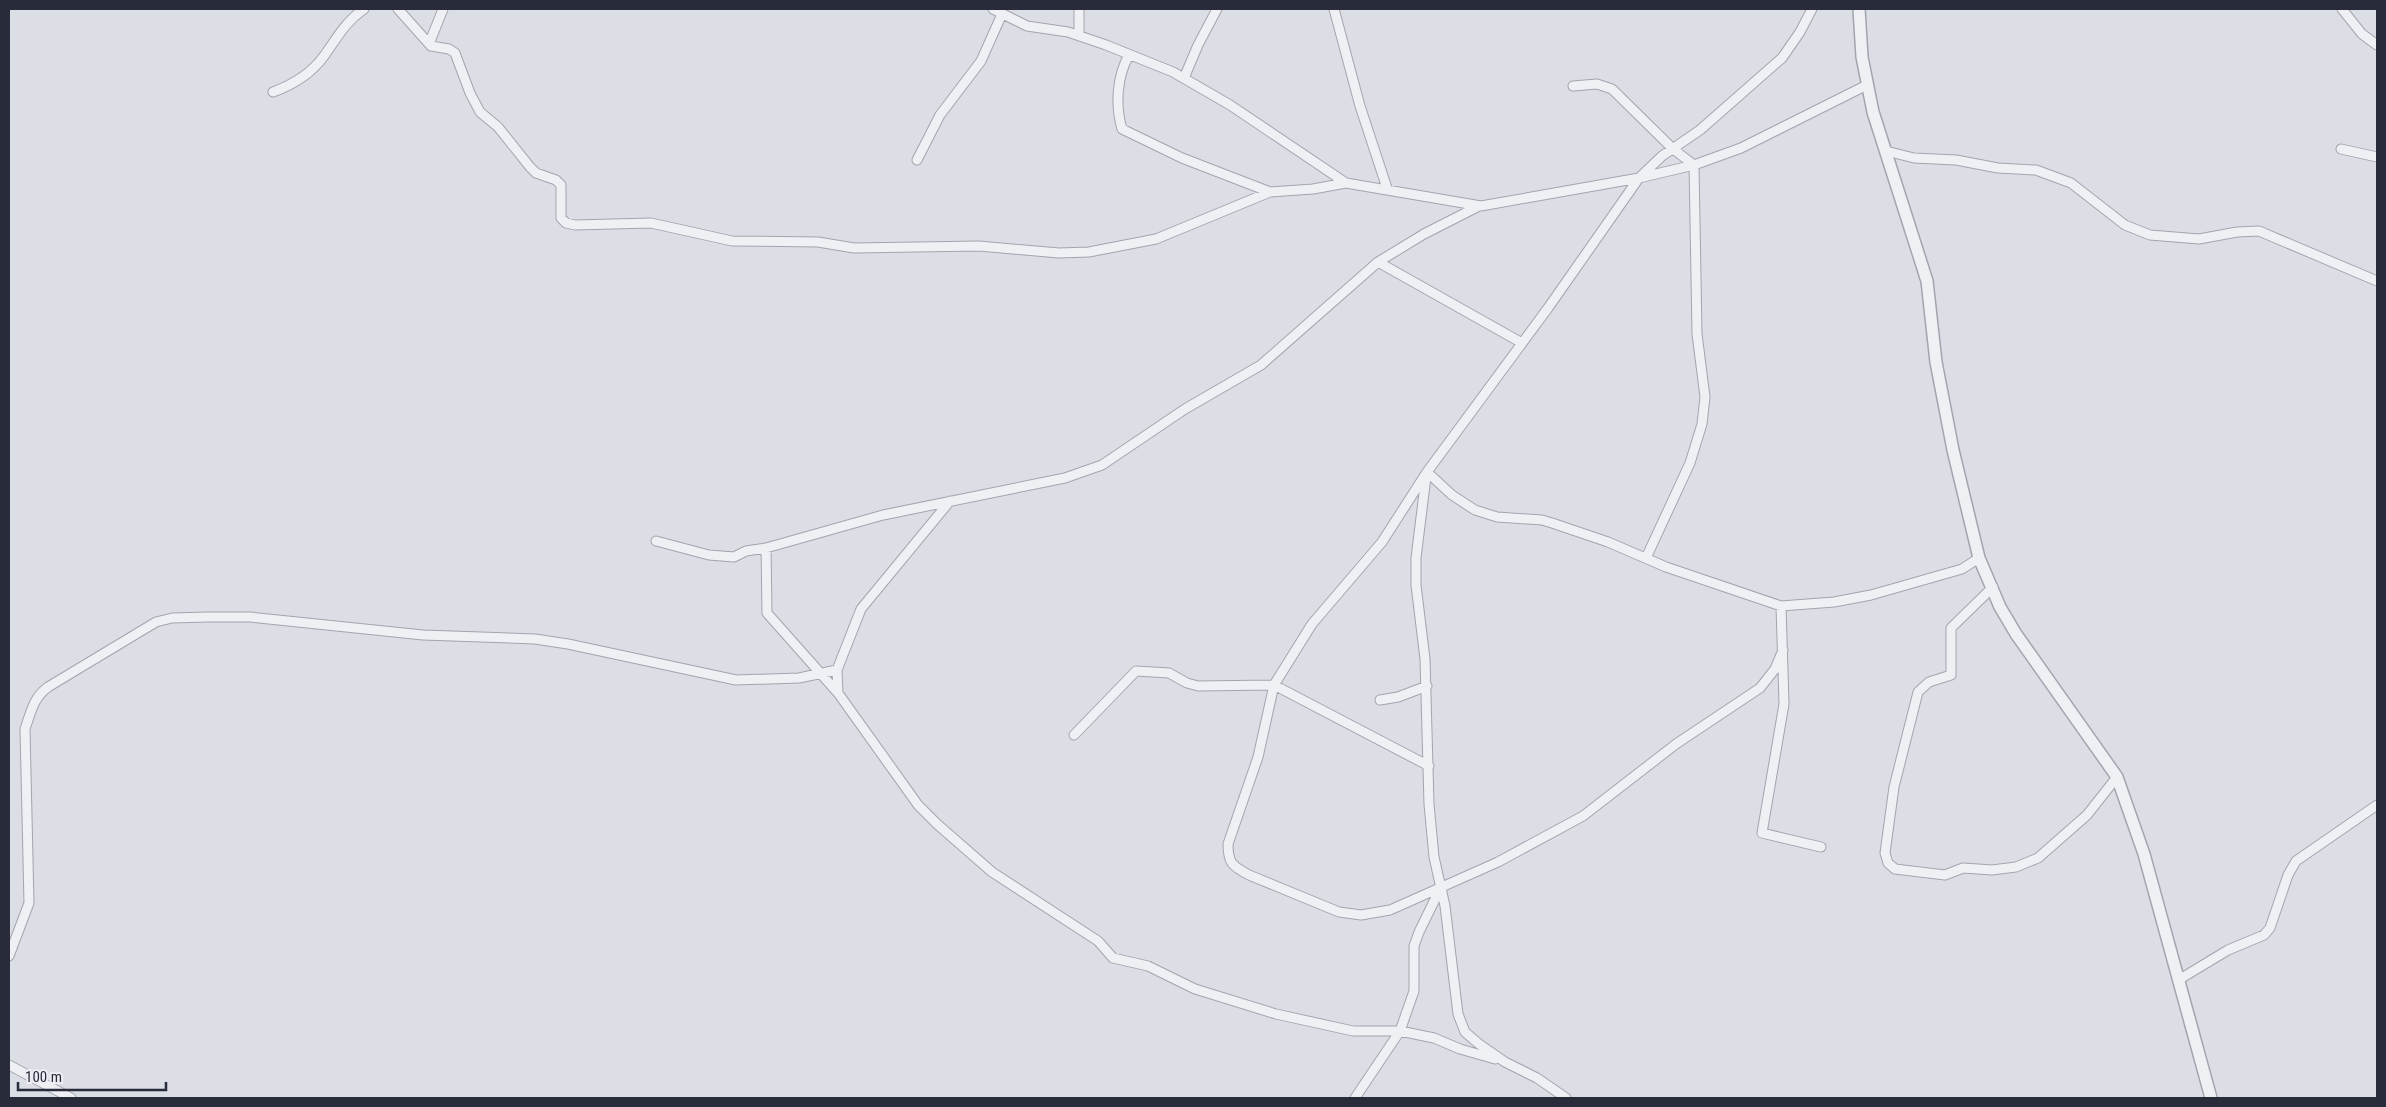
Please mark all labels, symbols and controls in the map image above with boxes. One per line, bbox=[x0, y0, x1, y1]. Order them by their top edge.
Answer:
scale bar bbox=[18, 1060, 165, 1092]
text: 100 m bbox=[25, 1068, 62, 1086]

